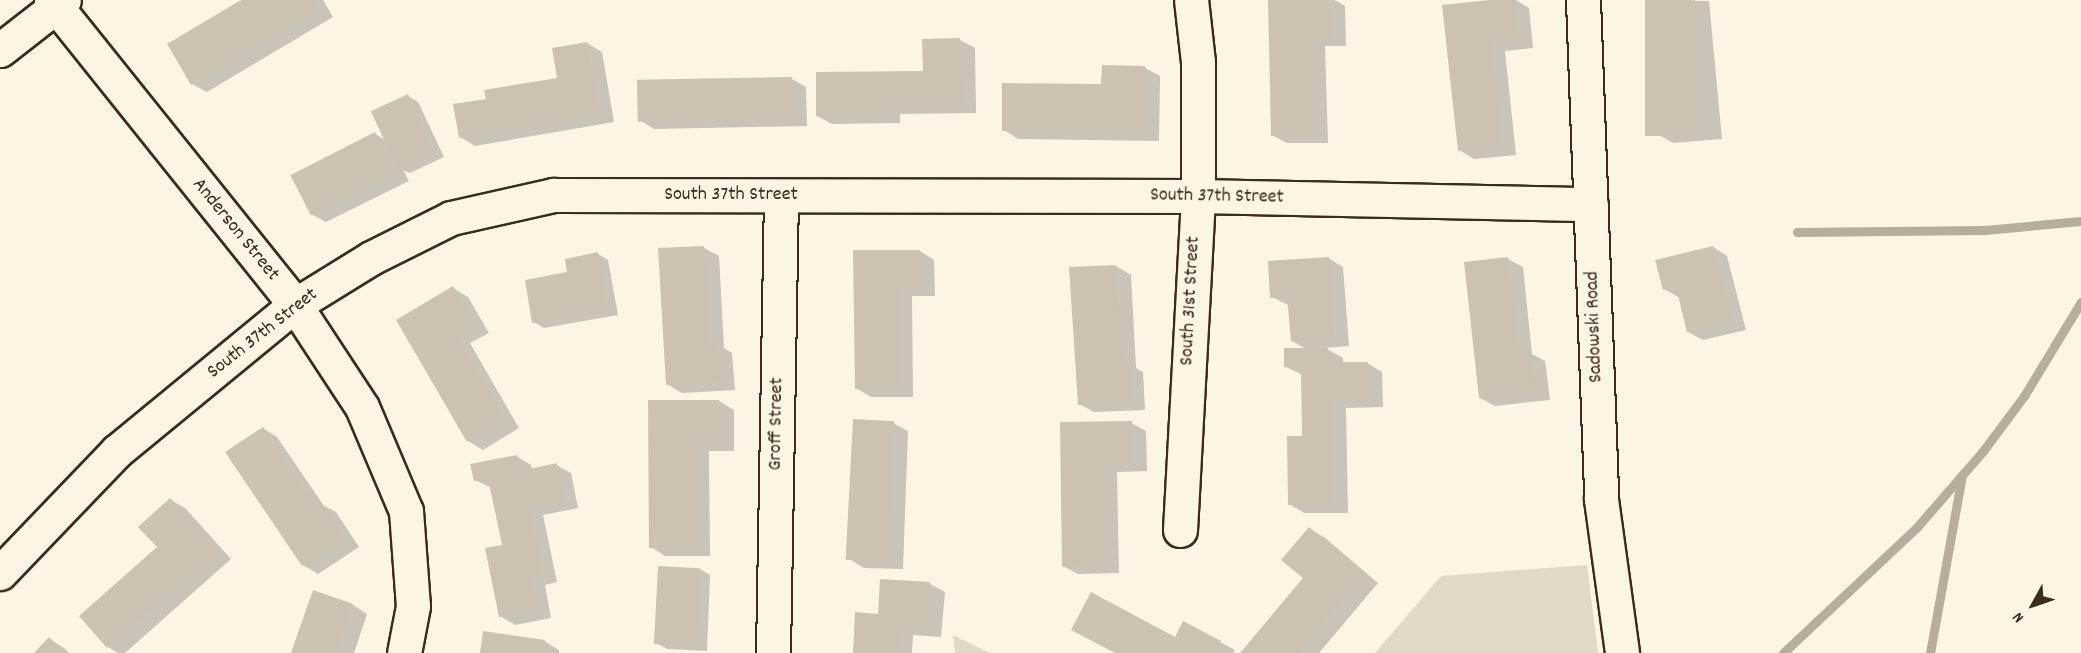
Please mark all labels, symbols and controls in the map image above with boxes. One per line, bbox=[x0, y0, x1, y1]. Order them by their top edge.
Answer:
street label: Anderson Street bbox=[186, 174, 284, 286]
street label: South 37th Street bbox=[664, 183, 798, 207]
street label: South 37th Street bbox=[1150, 184, 1284, 210]
street label: South 31st Street bbox=[1176, 236, 1206, 366]
street label: Sadowski Road bbox=[1581, 271, 1609, 383]
street label: South 37th Street bbox=[203, 283, 323, 385]
street label: Groff Street bbox=[764, 377, 790, 471]
north arrow bbox=[2003, 575, 2063, 635]
text: N bbox=[2007, 606, 2030, 627]

